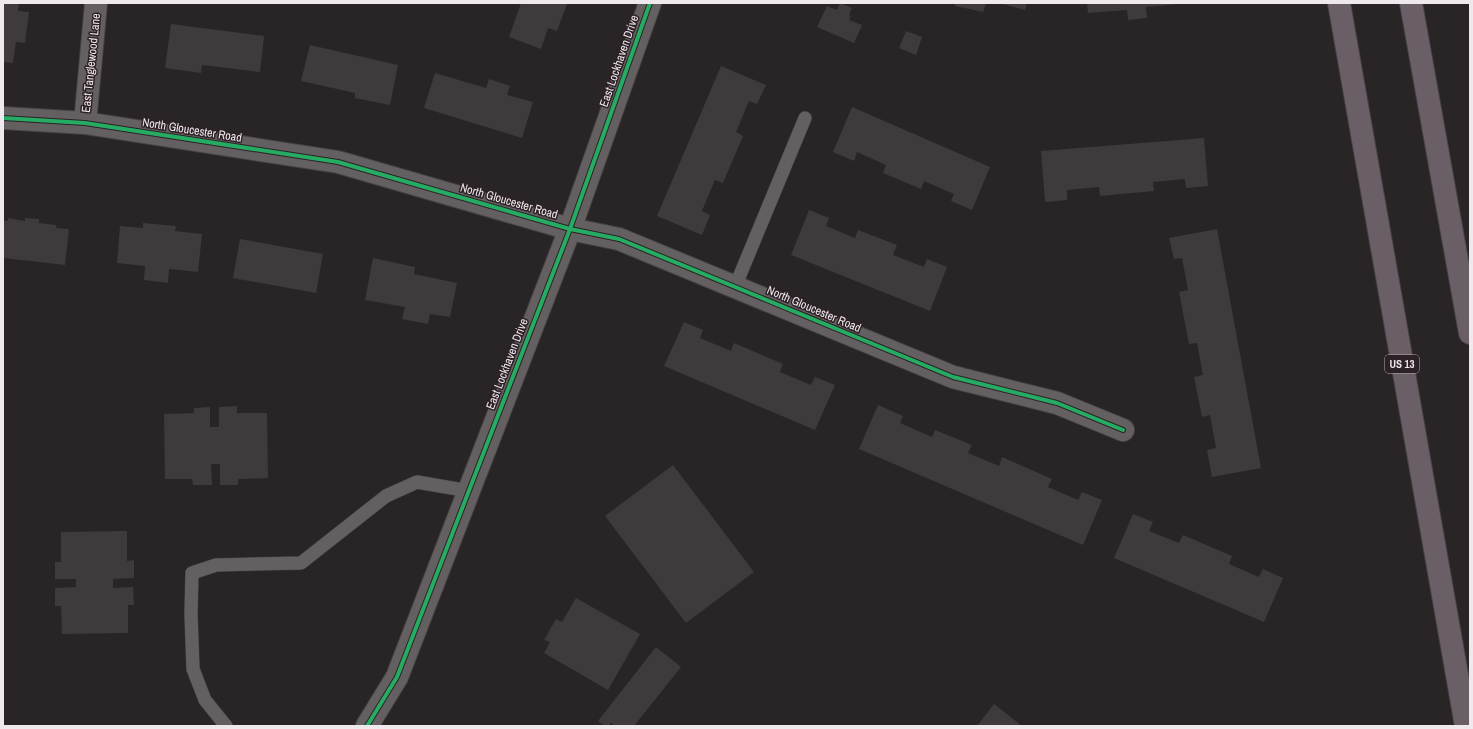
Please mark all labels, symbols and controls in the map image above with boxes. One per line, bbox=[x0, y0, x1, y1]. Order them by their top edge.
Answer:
street label: East Tanglewood Lane bbox=[78, 13, 104, 113]
street label: East Lockhaven Drive bbox=[596, 13, 642, 109]
street label: North Gloucester Road bbox=[141, 114, 243, 146]
street label: North Gloucester Road bbox=[458, 179, 560, 223]
street label: North Gloucester Road bbox=[765, 282, 863, 336]
street label: East Lockhaven Drive bbox=[482, 316, 532, 412]
road number: US 13 bbox=[1385, 355, 1419, 373]

